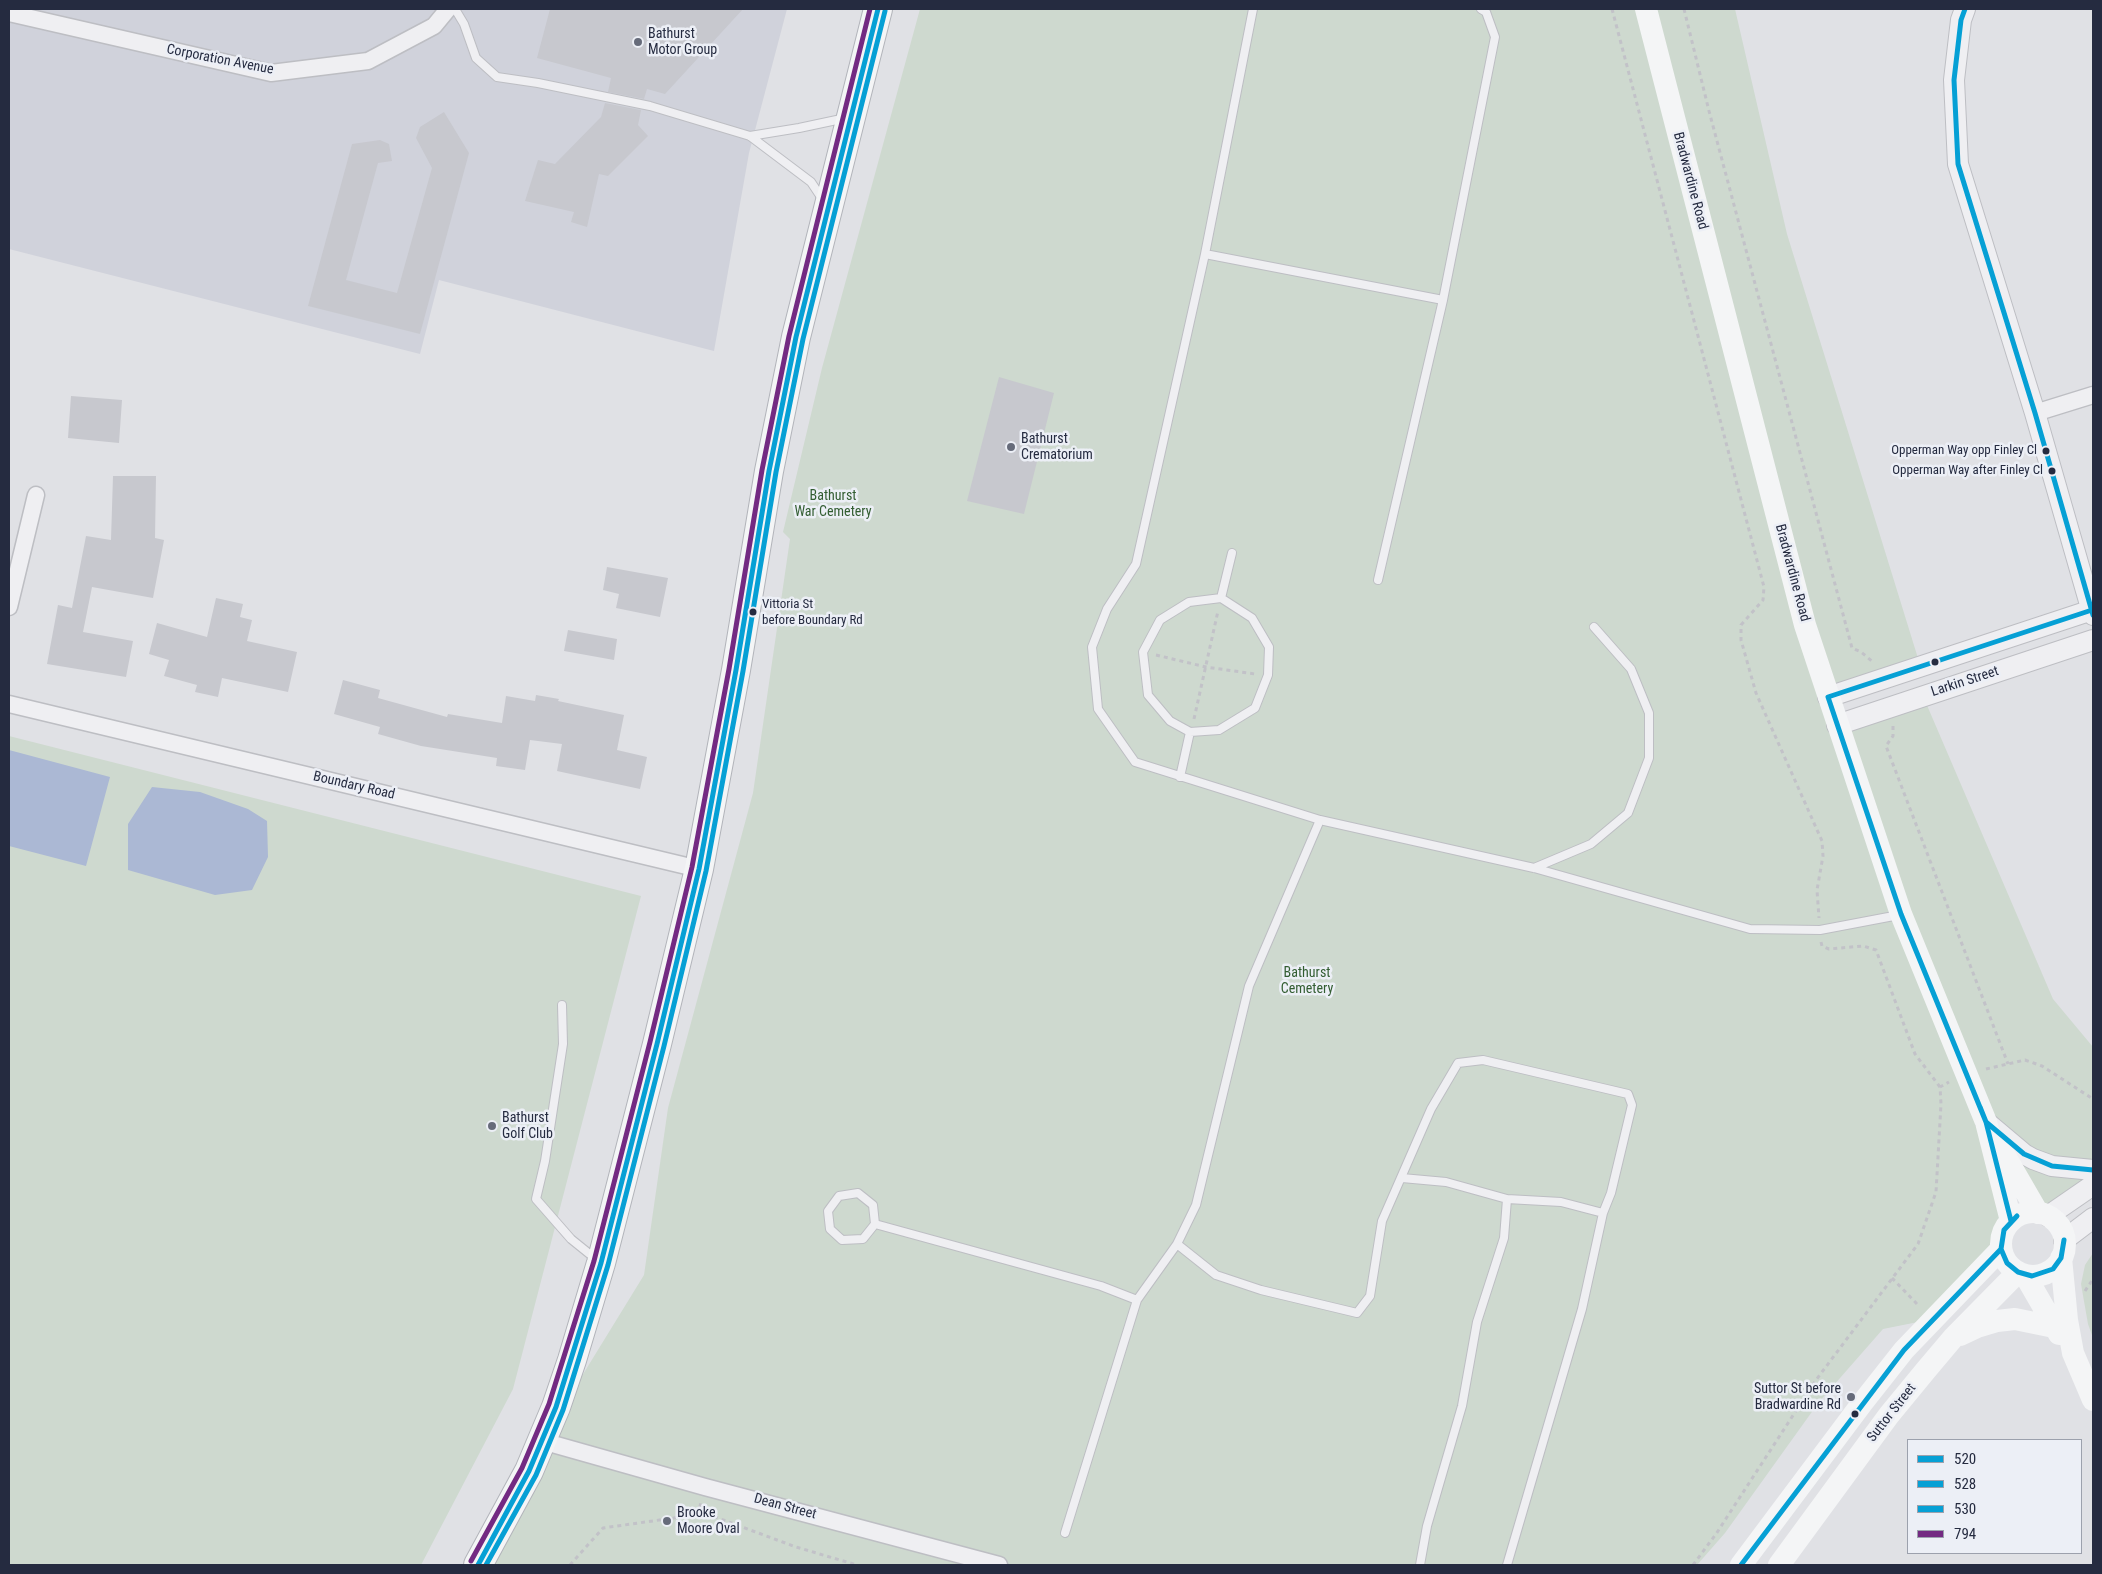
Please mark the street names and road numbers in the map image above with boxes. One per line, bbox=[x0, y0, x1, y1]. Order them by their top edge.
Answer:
street label: Corporation Avenue bbox=[165, 41, 275, 79]
street label: Bradwardine Road bbox=[1669, 131, 1711, 231]
street label: Bradwardine Road bbox=[1771, 523, 1813, 623]
street label: Larkin Street bbox=[1929, 663, 2001, 701]
street label: Boundary Road bbox=[311, 768, 397, 804]
street label: Suttor Street bbox=[1864, 1380, 1920, 1446]
street label: Dean Street bbox=[752, 1491, 818, 1523]

